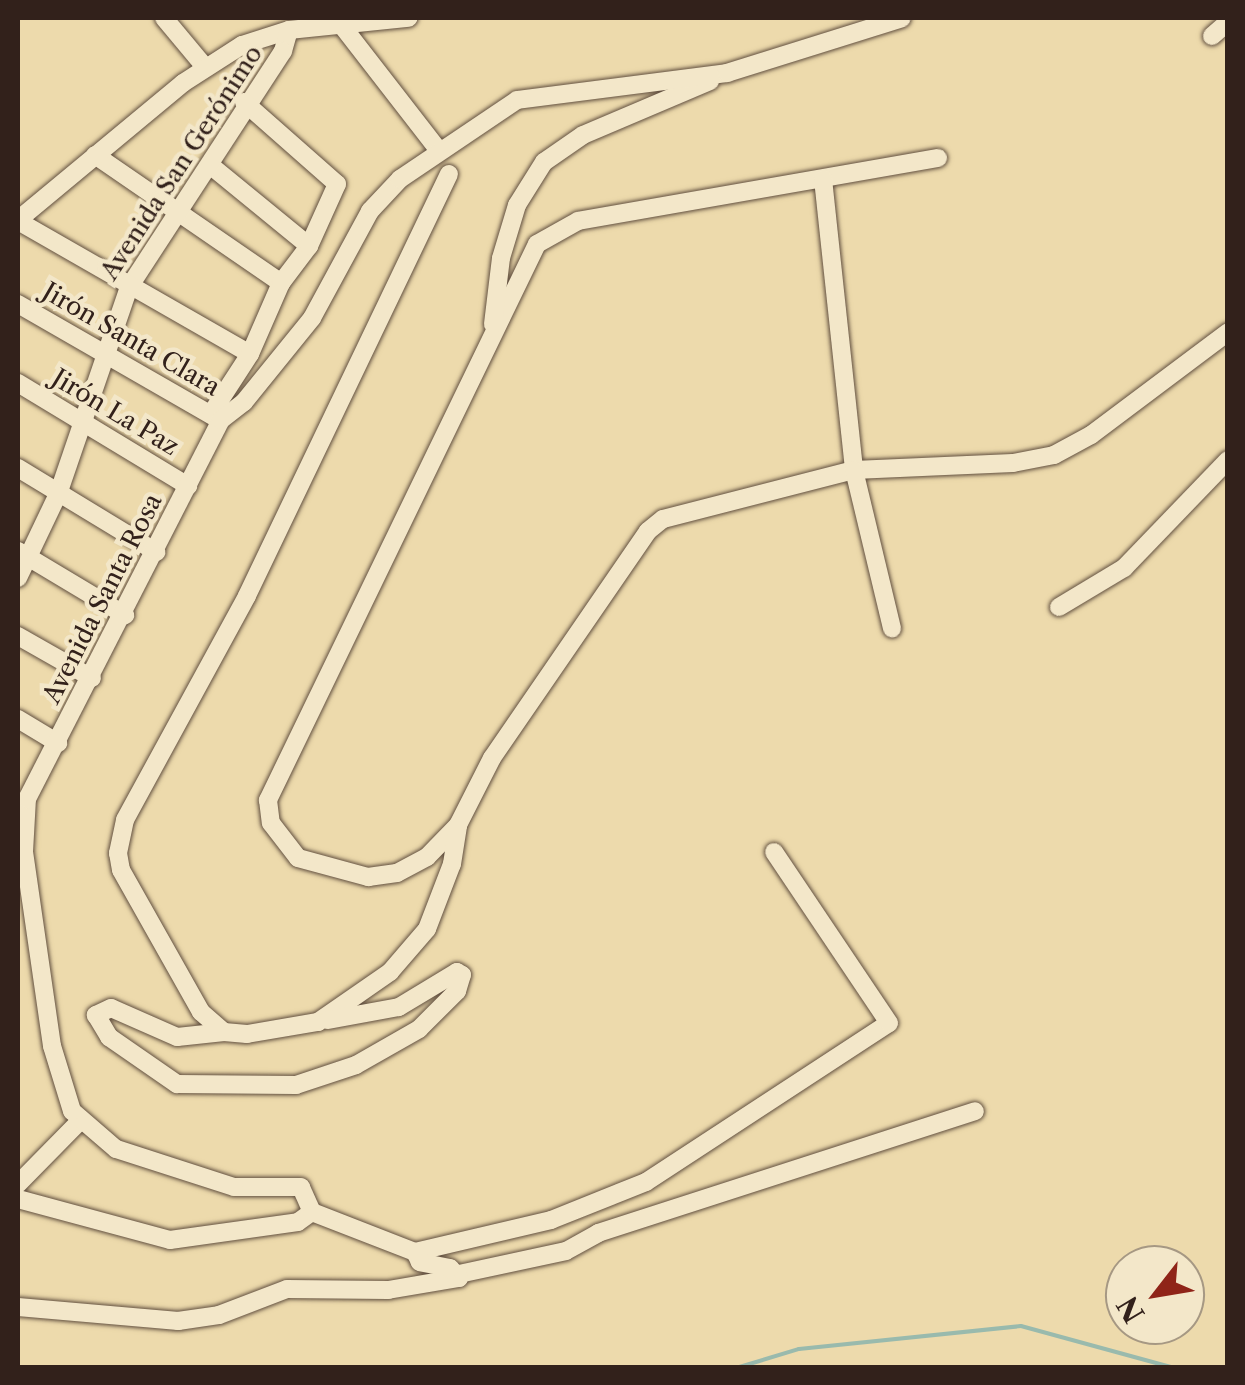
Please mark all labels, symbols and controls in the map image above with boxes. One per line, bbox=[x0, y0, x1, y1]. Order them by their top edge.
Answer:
street label: Avenida San Gerónimo bbox=[95, 40, 269, 286]
street label: Jirón Santa Clara bbox=[37, 277, 225, 403]
street label: Jirón La Paz bbox=[46, 363, 184, 463]
street label: Avenida Santa Rosa bbox=[37, 489, 169, 709]
north arrow bbox=[1105, 1245, 1205, 1345]
text: N bbox=[1110, 1290, 1152, 1329]

